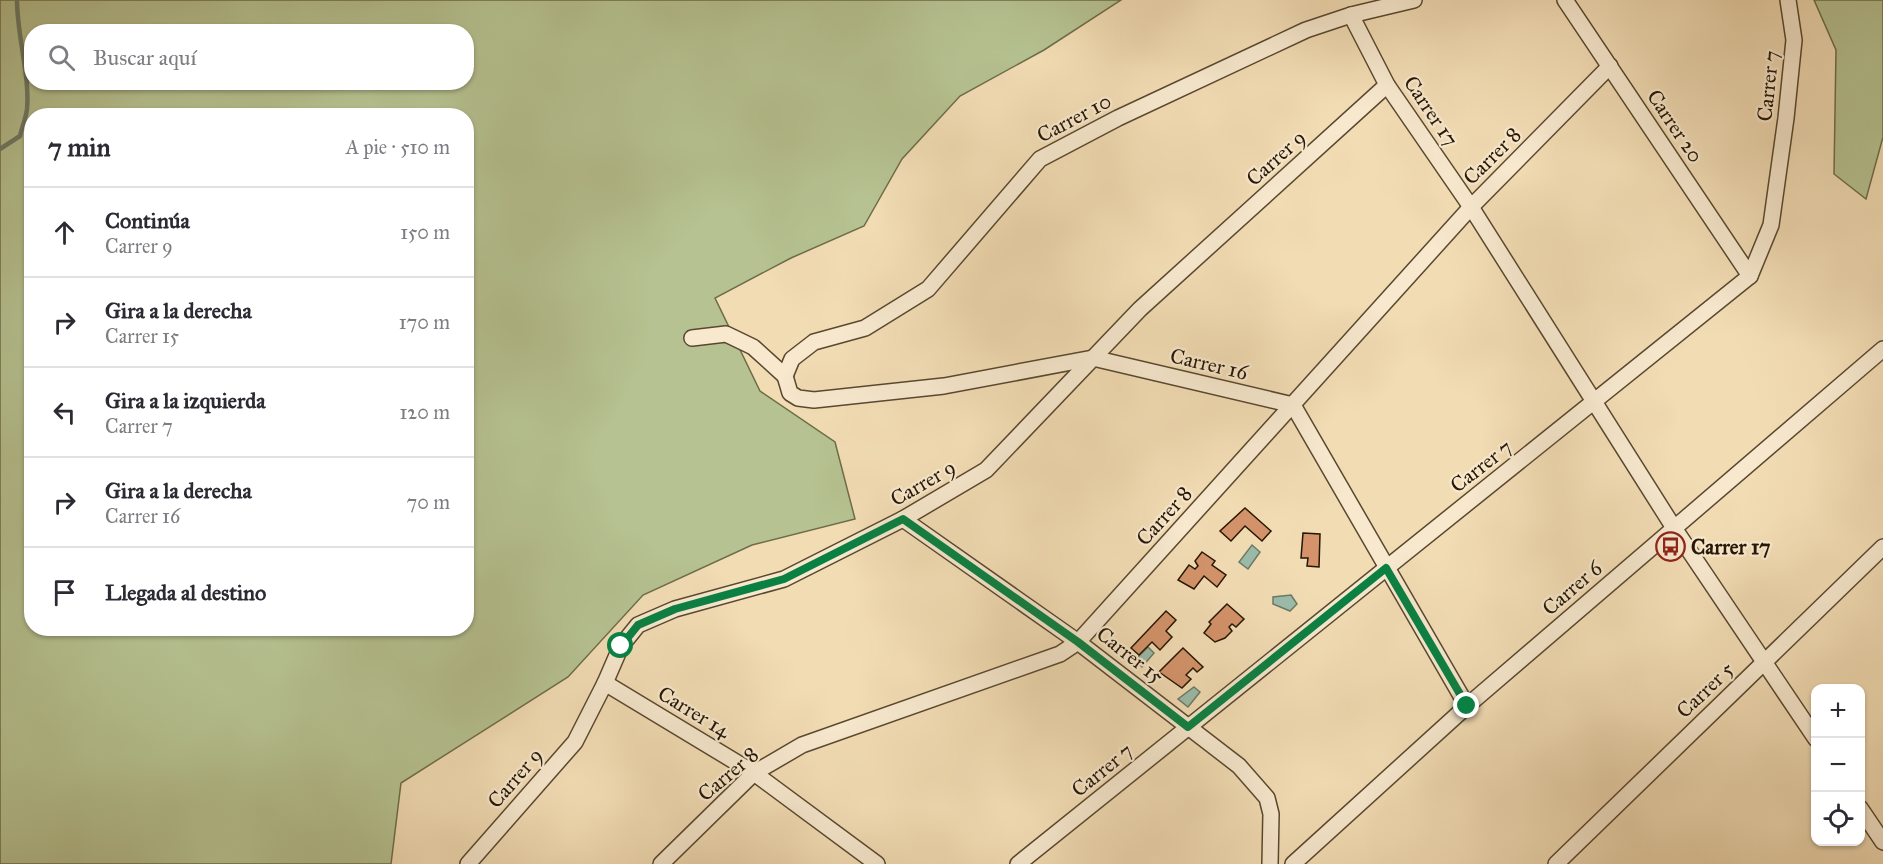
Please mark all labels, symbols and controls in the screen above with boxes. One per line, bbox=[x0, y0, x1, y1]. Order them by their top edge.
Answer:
search box bbox=[24, 24, 474, 90]
icon: search bbox=[45, 41, 78, 74]
text: Buscar aquí bbox=[93, 44, 196, 71]
street label: Carrer 7 bbox=[1751, 49, 1785, 123]
street label: Carrer 17 bbox=[1398, 71, 1464, 151]
street label: Carrer 20 bbox=[1641, 85, 1709, 167]
street label: Carrer 10 bbox=[1032, 88, 1116, 148]
street label: Carrer 8 bbox=[1458, 122, 1526, 190]
street label: Carrer 9 bbox=[1241, 125, 1311, 191]
text: 7 min bbox=[48, 131, 111, 163]
text: A pie · 510 m bbox=[346, 135, 450, 159]
text: Continúa bbox=[105, 207, 190, 234]
icon: ahead bbox=[48, 216, 81, 249]
text: 150 m bbox=[400, 220, 450, 244]
text: Carrer 9 bbox=[105, 234, 173, 258]
text: Gira a la derecha bbox=[105, 297, 252, 324]
icon: right bbox=[48, 306, 81, 339]
text: 170 m bbox=[399, 310, 450, 334]
text: Carrer 15 bbox=[105, 324, 179, 348]
street label: Carrer 16 bbox=[1168, 342, 1252, 386]
text: Gira a la izquierda bbox=[105, 387, 266, 414]
icon: left bbox=[48, 396, 81, 429]
text: 120 m bbox=[399, 400, 450, 424]
text: Carrer 7 bbox=[105, 414, 173, 438]
street label: Carrer 7 bbox=[1445, 434, 1517, 498]
street label: Carrer 9 bbox=[886, 454, 960, 512]
text: Gira a la derecha bbox=[105, 477, 252, 504]
street label: Carrer 8 bbox=[1131, 481, 1197, 551]
icon: right bbox=[48, 486, 81, 519]
text: 70 m bbox=[407, 490, 450, 514]
text: Carrer 16 bbox=[105, 504, 180, 528]
bus stop icon: Carrer 17 bbox=[1654, 531, 1686, 563]
place label: Carrer 17 bbox=[1691, 534, 1770, 560]
street label: Carrer 6 bbox=[1537, 554, 1608, 621]
icon: arrive bbox=[48, 576, 81, 609]
text: Llegada al destino bbox=[105, 579, 266, 606]
street label: Carrer 15 bbox=[1091, 621, 1169, 689]
route start bbox=[607, 632, 633, 658]
street label: Carrer 5 bbox=[1671, 656, 1739, 724]
street label: Carrer 14 bbox=[653, 680, 736, 744]
map controls bbox=[1811, 684, 1865, 846]
button: + bbox=[1811, 684, 1865, 738]
route end bbox=[1453, 692, 1479, 718]
street label: Carrer 7 bbox=[1066, 738, 1138, 802]
button: − bbox=[1811, 738, 1865, 792]
street label: Carrer 8 bbox=[692, 741, 764, 807]
street label: Carrer 9 bbox=[482, 743, 548, 813]
button: locate bbox=[1811, 792, 1865, 846]

